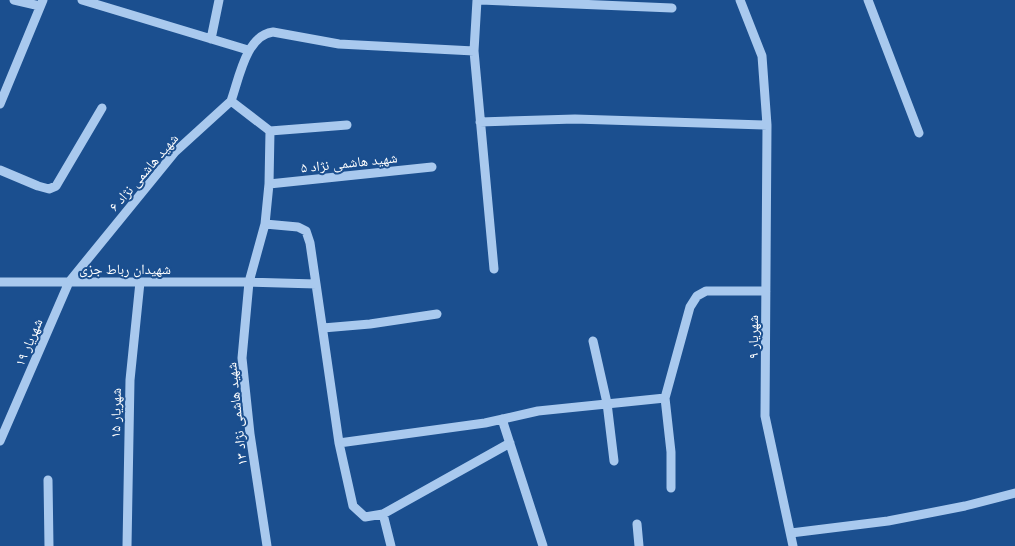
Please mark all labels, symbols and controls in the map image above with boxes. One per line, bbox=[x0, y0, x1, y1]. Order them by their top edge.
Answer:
street label: شهید هاشمی نژاد ۶ bbox=[104, 129, 182, 215]
street label: شهید هاشمی نژاد ۵ bbox=[300, 147, 398, 177]
street label: شهیدان رباط جزی bbox=[79, 259, 171, 278]
street label: شهریار ۱۹ bbox=[9, 315, 47, 369]
street label: شهریار ۹ bbox=[743, 315, 762, 359]
street label: شهید هاشمی نژاد ۱۳ bbox=[221, 361, 251, 467]
street label: شهریار ۱۵ bbox=[105, 388, 125, 438]

